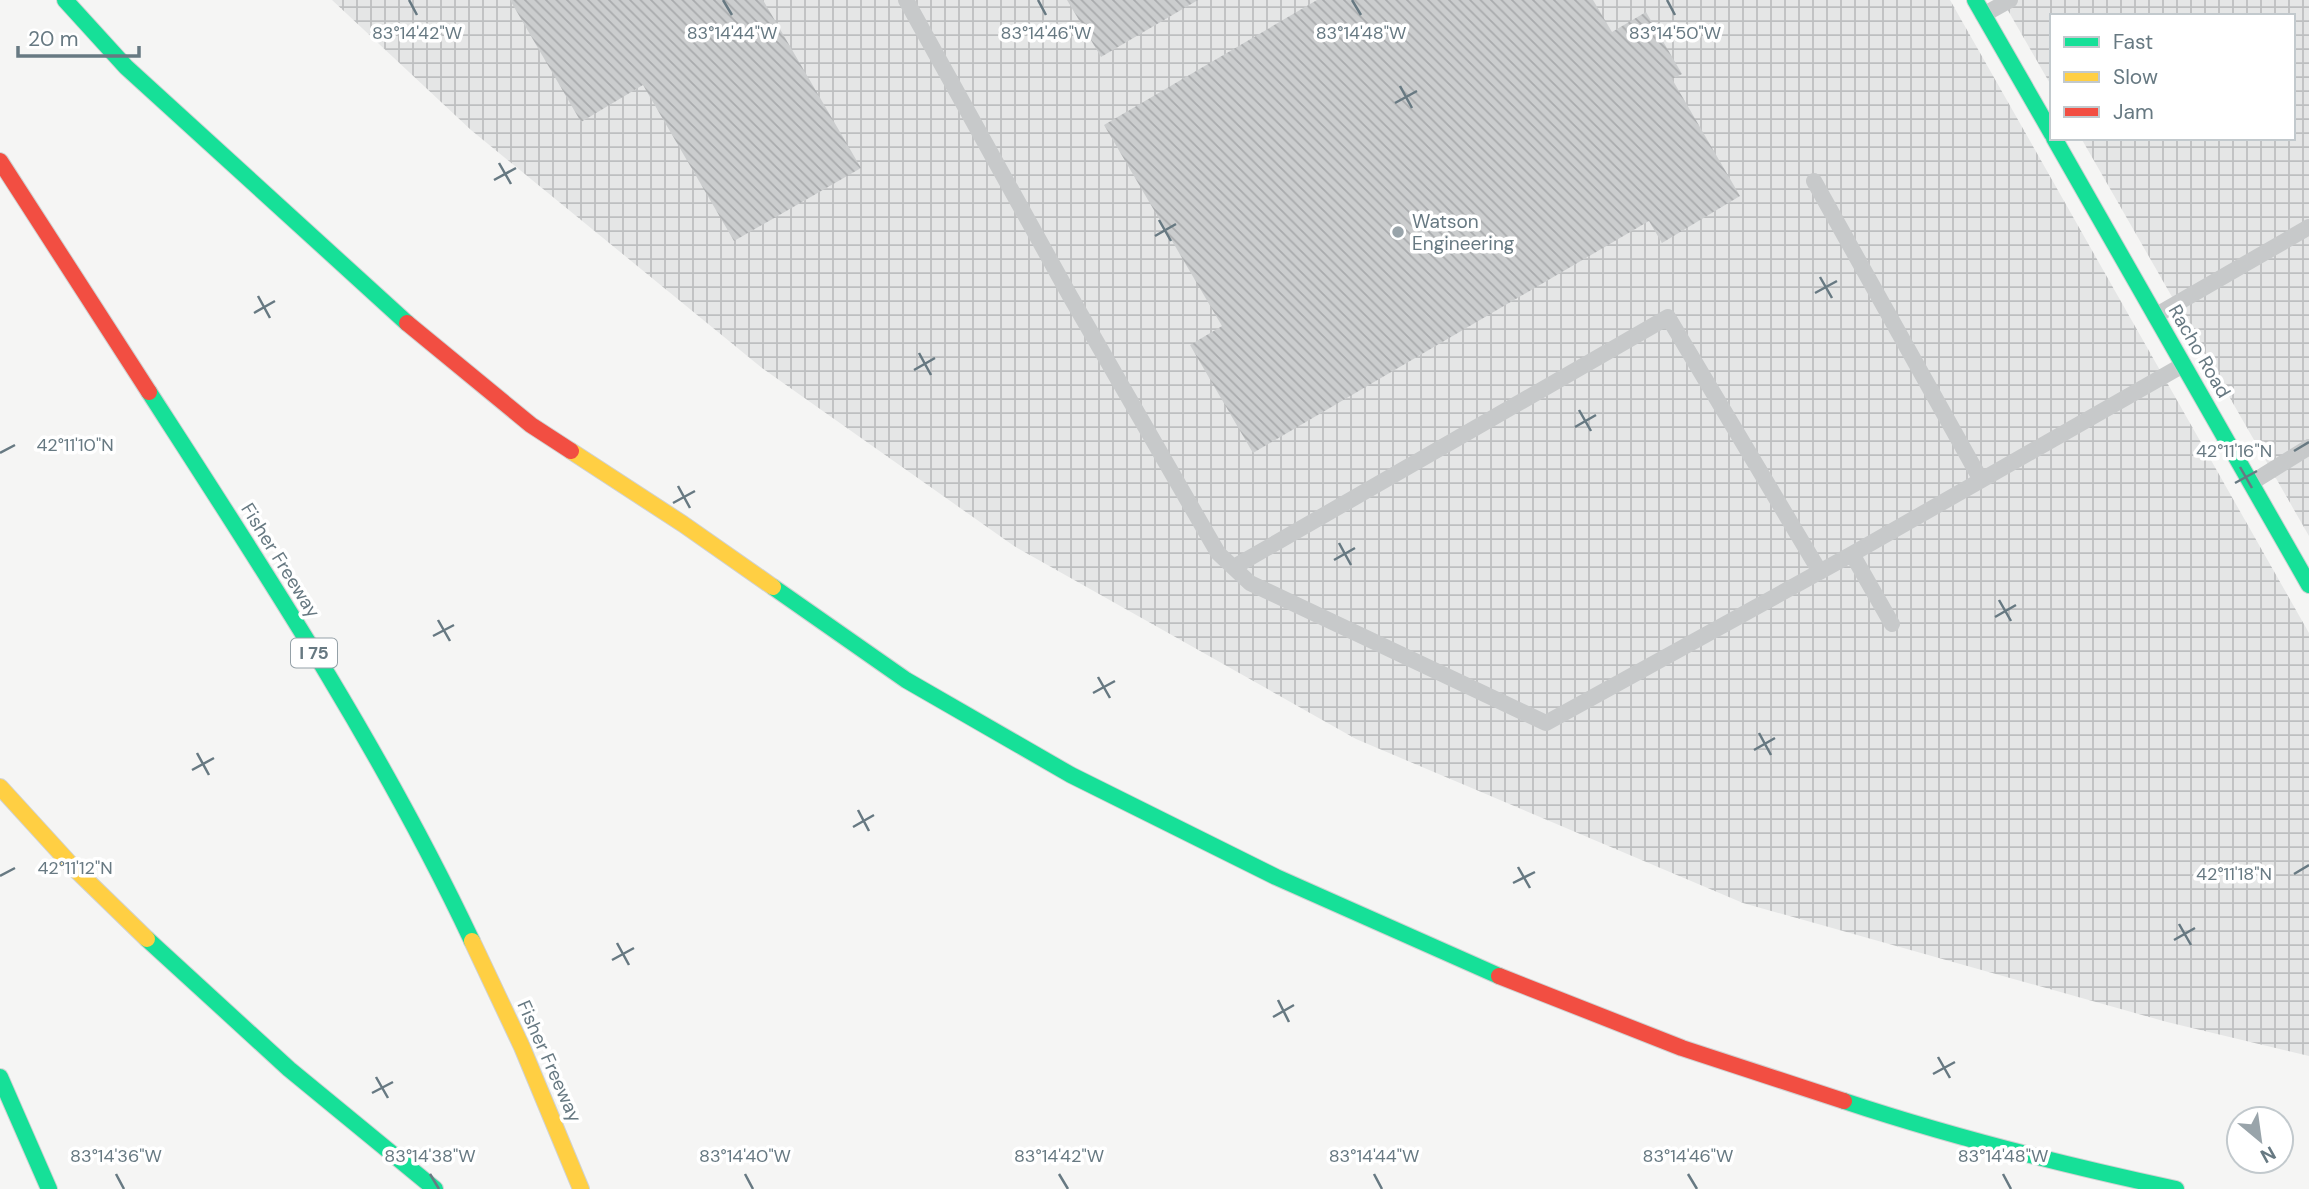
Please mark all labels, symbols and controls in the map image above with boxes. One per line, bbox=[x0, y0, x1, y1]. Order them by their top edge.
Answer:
scale bar bbox=[18, 14, 138, 58]
legend bbox=[2050, 14, 2295, 140]
text: 83°14'42"W bbox=[372, 21, 462, 45]
text: 83°14'44"W bbox=[687, 21, 777, 45]
text: 83°14'46"W bbox=[1000, 21, 1092, 45]
text: 83°14'48"W bbox=[1316, 21, 1406, 45]
text: 83°14'50"W bbox=[1629, 21, 1721, 45]
text: 20 m bbox=[28, 25, 79, 53]
text: Fast bbox=[2113, 28, 2153, 56]
text: Slow bbox=[2113, 63, 2158, 91]
text: Jam bbox=[2113, 98, 2154, 126]
place label: Watson Engineering bbox=[1412, 209, 1515, 256]
marker: Watson Engineering bbox=[1390, 224, 1406, 240]
street label: Racho Road bbox=[2163, 300, 2236, 402]
text: 42°11'10"N bbox=[36, 433, 114, 457]
text: 42°11'16"N bbox=[2196, 439, 2272, 463]
street label: Fisher Freeway bbox=[235, 498, 326, 623]
road number: I 75 bbox=[291, 638, 337, 668]
text: 42°11'12"N bbox=[37, 856, 113, 880]
text: 42°11'18"N bbox=[2196, 862, 2272, 886]
street label: Fisher Freeway bbox=[512, 996, 588, 1126]
north arrow bbox=[2225, 1105, 2295, 1175]
text: N bbox=[2256, 1140, 2280, 1169]
text: 83°14'36"W bbox=[70, 1144, 162, 1168]
text: 83°14'38"W bbox=[384, 1144, 476, 1168]
text: 83°14'40"W bbox=[699, 1144, 791, 1168]
text: 83°14'42"W bbox=[1014, 1144, 1104, 1168]
text: 83°14'44"W bbox=[1329, 1144, 1419, 1168]
text: 83°14'46"W bbox=[1642, 1144, 1734, 1168]
text: 83°14'48"W bbox=[1958, 1144, 2048, 1168]

